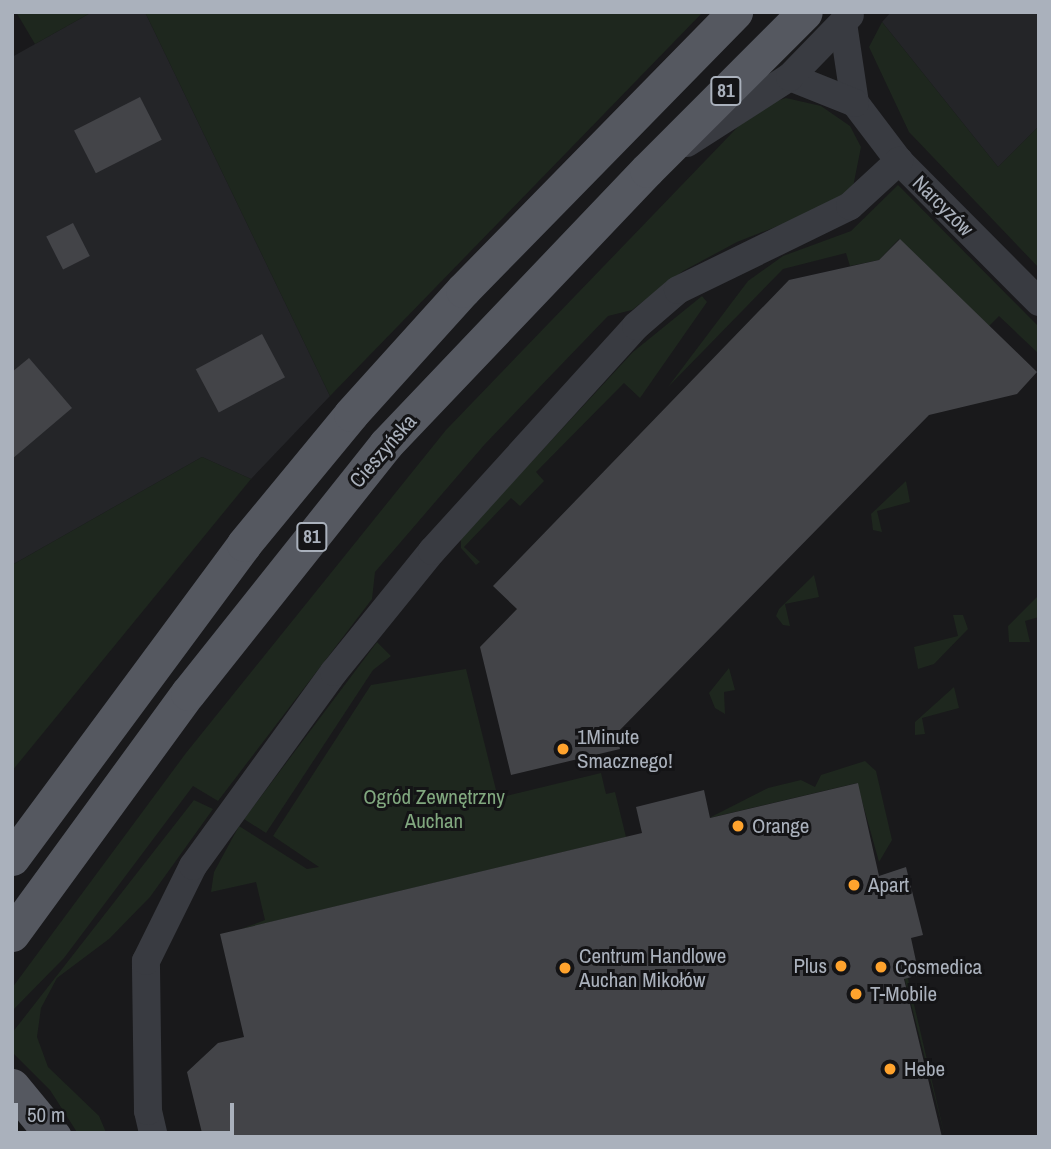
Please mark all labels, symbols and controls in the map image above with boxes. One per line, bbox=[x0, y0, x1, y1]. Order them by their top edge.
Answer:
road number: 81 bbox=[710, 76, 742, 106]
street label: Narcyzów bbox=[907, 170, 979, 242]
street label: Cieszyńska bbox=[344, 409, 422, 493]
road number: 81 bbox=[296, 522, 328, 552]
place label: 1Minute Smacznego! bbox=[577, 724, 673, 774]
marker: 1Minute Smacznego! bbox=[555, 741, 571, 757]
park label: Ogród Zewnętrzny Auchan bbox=[363, 784, 505, 834]
place label: Orange bbox=[752, 813, 809, 839]
marker: Orange bbox=[730, 818, 746, 834]
place label: Apart bbox=[868, 872, 909, 898]
marker: Apart bbox=[846, 877, 862, 893]
place label: Centrum Handlowe Auchan Mikołów bbox=[579, 943, 726, 993]
place label: Plus bbox=[794, 953, 827, 979]
place label: Cosmedica bbox=[895, 954, 982, 980]
marker: Plus bbox=[833, 958, 849, 974]
marker: Cosmedica bbox=[873, 959, 889, 975]
marker: Centrum Handlowe Auchan Mikołów bbox=[557, 960, 573, 976]
place label: T-Mobile bbox=[870, 981, 937, 1007]
marker: T-Mobile bbox=[848, 986, 864, 1002]
place label: Hebe bbox=[904, 1056, 945, 1082]
marker: Hebe bbox=[882, 1061, 898, 1077]
scale bar bbox=[18, 1090, 238, 1134]
text: 50 m bbox=[27, 1100, 65, 1129]

